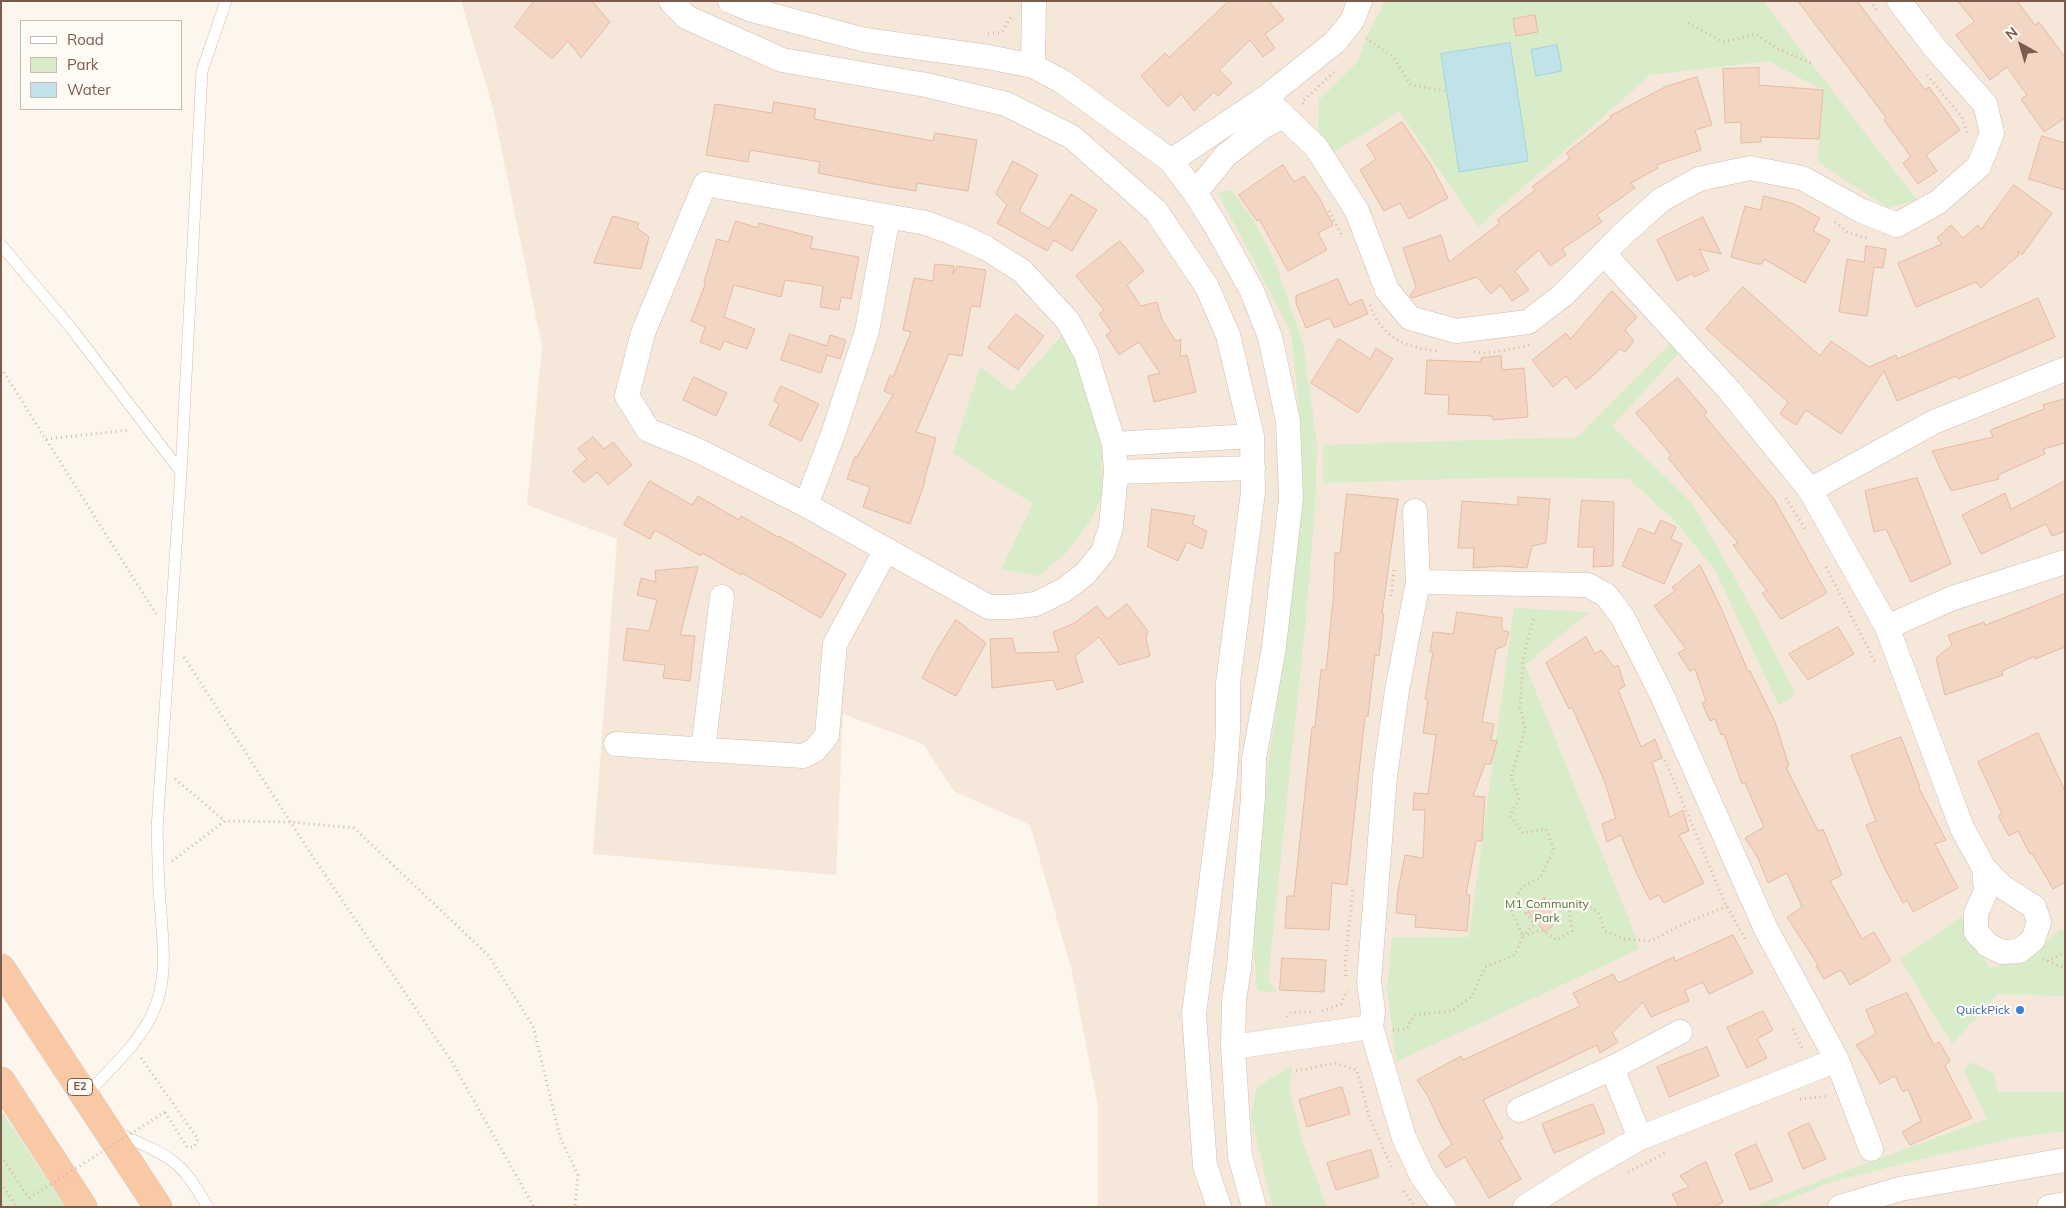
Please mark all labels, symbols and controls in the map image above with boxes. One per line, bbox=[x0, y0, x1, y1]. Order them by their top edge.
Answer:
legend bbox=[20, 20, 182, 110]
north arrow bbox=[1996, 20, 2046, 70]
text: N bbox=[2002, 23, 2021, 44]
text: Road bbox=[67, 30, 104, 49]
text: Park bbox=[67, 55, 99, 74]
text: Water bbox=[67, 80, 111, 99]
park label: M1 Community Park bbox=[1505, 897, 1589, 925]
place label: QuickPick bbox=[1956, 1003, 2010, 1017]
marker: QuickPick bbox=[2014, 1004, 2026, 1016]
road number: E2 bbox=[68, 1078, 92, 1096]

